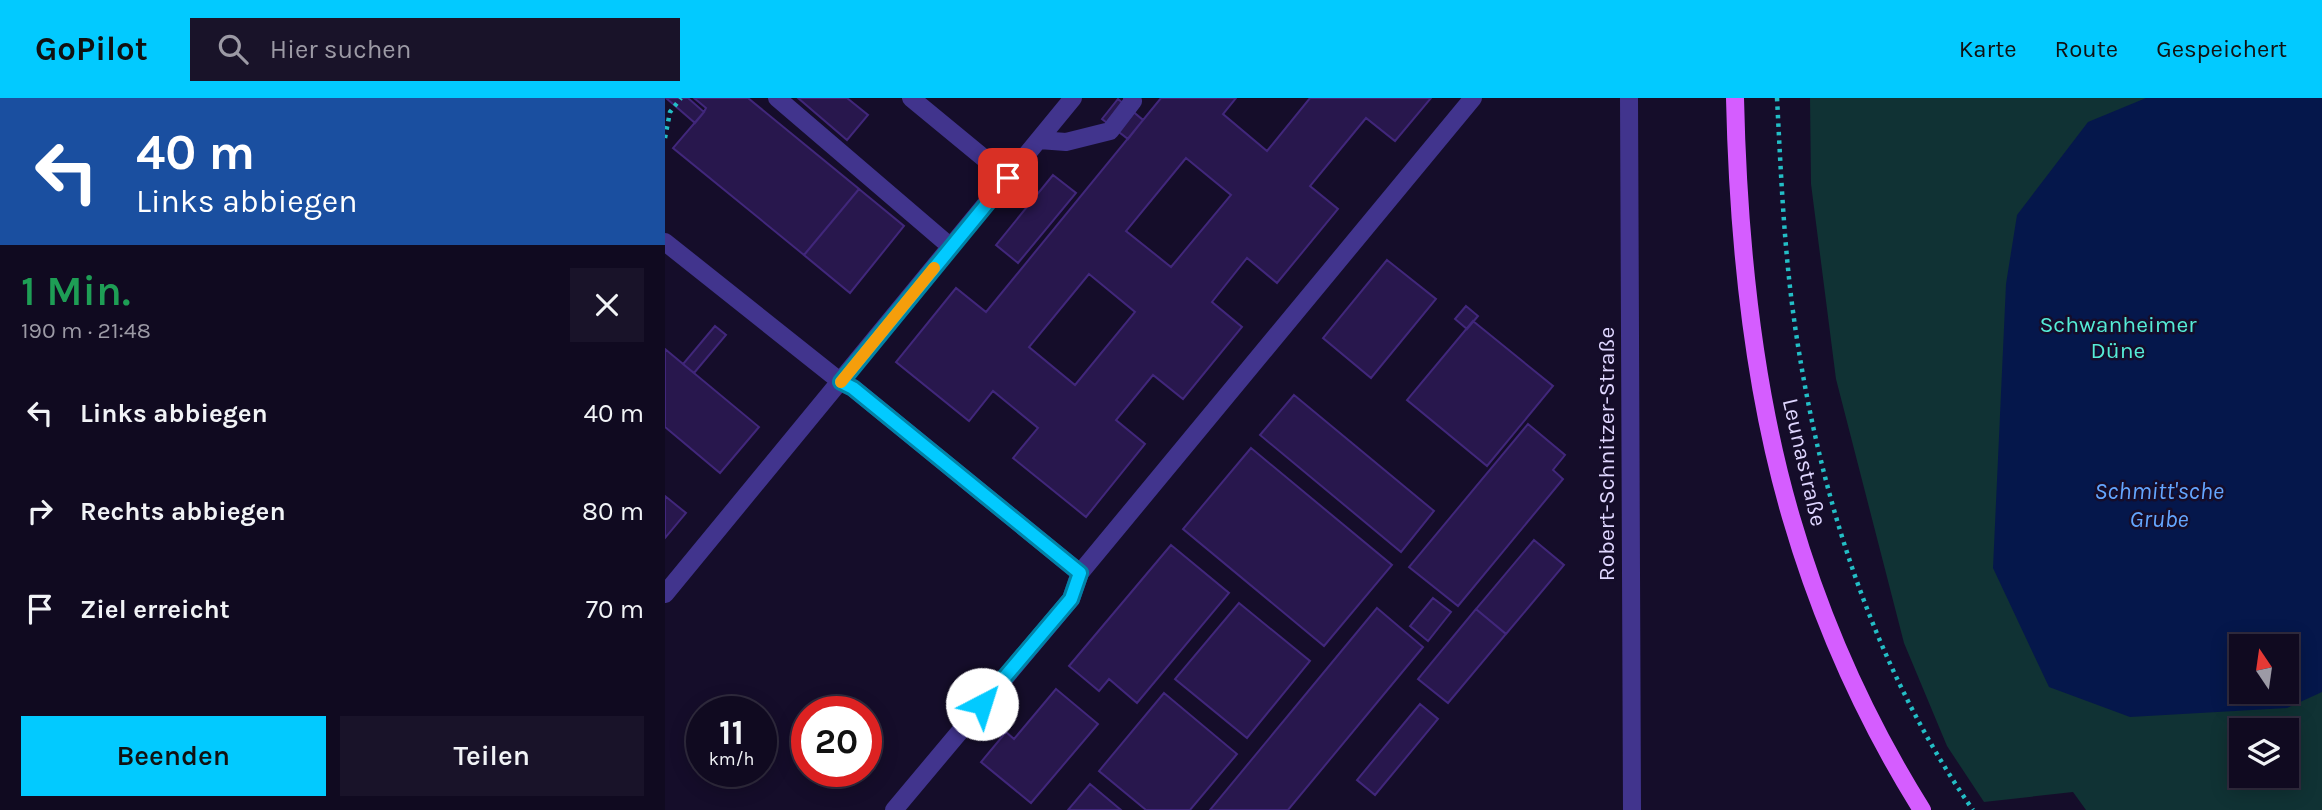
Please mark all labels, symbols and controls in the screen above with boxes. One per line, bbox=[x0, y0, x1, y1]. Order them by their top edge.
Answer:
search box bbox=[190, 18, 680, 81]
text: GoPilot bbox=[35, 30, 148, 68]
icon: search bbox=[214, 30, 252, 68]
text: Hier suchen bbox=[270, 34, 411, 65]
text: Karte bbox=[1959, 35, 2017, 63]
text: Route bbox=[2055, 35, 2118, 63]
text: Gespeichert bbox=[2156, 35, 2287, 63]
text: 40 m bbox=[136, 124, 255, 181]
icon: left bbox=[21, 126, 112, 217]
pin bbox=[978, 148, 1038, 208]
icon: arrive bbox=[989, 159, 1027, 197]
text: Links abbiegen bbox=[136, 183, 358, 220]
text: 1 Min. bbox=[21, 266, 131, 316]
button: close bbox=[570, 268, 644, 342]
park label: Schwanheimer Düne bbox=[2039, 311, 2197, 364]
text: 190 m · 21:48 bbox=[21, 317, 151, 344]
street label: Robert-Schnitzer-Straße bbox=[1593, 327, 1620, 581]
icon: left bbox=[21, 394, 59, 432]
street label: Leunastraße bbox=[1777, 395, 1832, 529]
text: Links abbiegen bbox=[80, 398, 268, 429]
text: 40 m bbox=[584, 398, 644, 429]
water label: Schmitt'sche Grube bbox=[2094, 477, 2224, 533]
icon: right bbox=[21, 492, 59, 530]
text: Rechts abbiegen bbox=[80, 496, 286, 527]
text: 80 m bbox=[582, 496, 644, 527]
icon: arrive bbox=[21, 590, 59, 628]
text: Ziel erreicht bbox=[80, 594, 230, 625]
text: 70 m bbox=[586, 594, 644, 625]
north arrow bbox=[2229, 634, 2299, 704]
map controls bbox=[2229, 634, 2299, 788]
position arrow bbox=[945, 667, 1019, 741]
speed limit sign: 20 bbox=[791, 696, 882, 787]
text: 11 bbox=[719, 712, 744, 753]
button: Beenden bbox=[21, 716, 326, 796]
button: Teilen bbox=[340, 716, 644, 796]
button: layers bbox=[2229, 718, 2299, 788]
text: km/h bbox=[709, 748, 754, 770]

